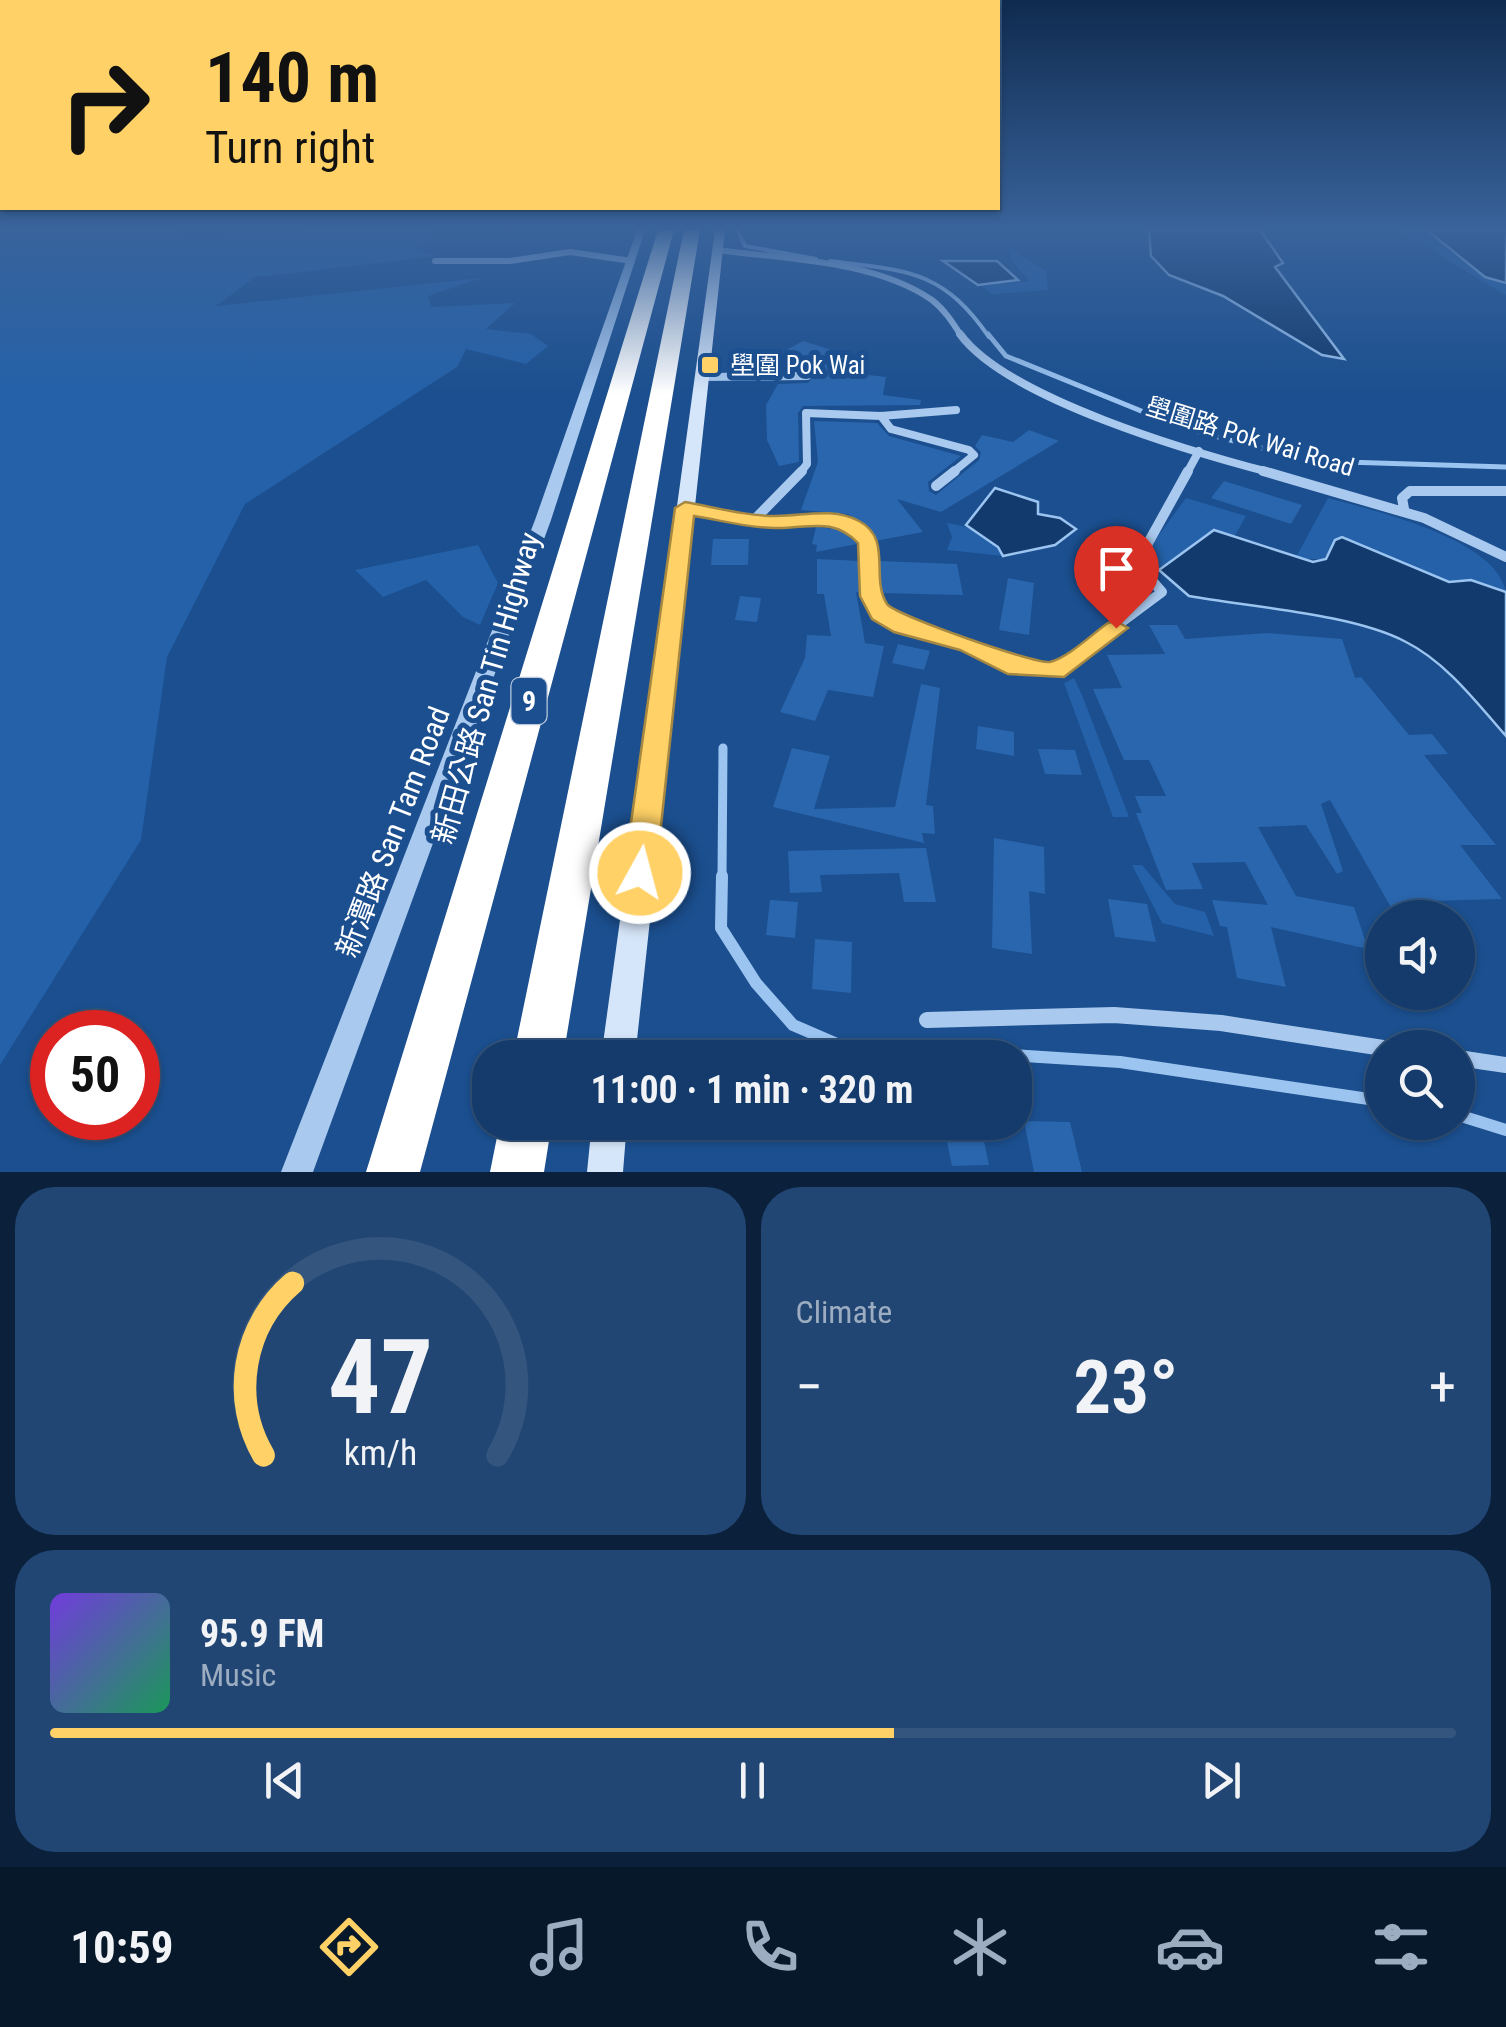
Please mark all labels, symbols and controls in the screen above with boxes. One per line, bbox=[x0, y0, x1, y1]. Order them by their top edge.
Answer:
text: 140 m bbox=[205, 37, 379, 119]
icon: right bbox=[40, 40, 170, 170]
text: Turn right bbox=[205, 121, 375, 174]
place label: 壆圍 Pok Wai bbox=[730, 351, 865, 380]
marker: 壆圍 Pok Wai bbox=[699, 354, 721, 376]
street label: 壆圍路 Pok Wai Road bbox=[1142, 392, 1358, 482]
pin bbox=[1074, 526, 1159, 629]
street label: 新田公路 San Tin Highway bbox=[425, 528, 547, 848]
icon: arrive bbox=[1089, 541, 1144, 596]
road number: 9 bbox=[512, 678, 546, 724]
street label: 新潭路 San Tam Road bbox=[329, 702, 457, 962]
position arrow bbox=[588, 821, 692, 925]
map controls bbox=[1365, 900, 1475, 1140]
button: sound bbox=[1365, 900, 1475, 1010]
speed limit sign: 50 bbox=[30, 1010, 160, 1140]
button: search bbox=[1365, 1030, 1475, 1140]
text: 11:00 · 1 min · 320 m bbox=[591, 1068, 913, 1112]
text: Climate bbox=[796, 1293, 892, 1331]
text: 47 bbox=[328, 1317, 433, 1438]
text: 23° bbox=[1073, 1343, 1178, 1431]
text: − bbox=[796, 1355, 823, 1419]
text: + bbox=[1429, 1355, 1456, 1419]
text: km/h bbox=[343, 1432, 417, 1474]
text: 95.9 FM bbox=[200, 1612, 324, 1656]
text: Music bbox=[200, 1656, 276, 1694]
icon: previous bbox=[257, 1753, 312, 1808]
icon: pause bbox=[725, 1753, 780, 1808]
icon: next bbox=[1194, 1753, 1249, 1808]
icon: directions bbox=[314, 1912, 384, 1982]
icon: music bbox=[524, 1912, 594, 1982]
icon: phone bbox=[735, 1912, 805, 1982]
icon: climate bbox=[945, 1912, 1015, 1982]
icon: car bbox=[1155, 1912, 1225, 1982]
icon: filters bbox=[1366, 1912, 1436, 1982]
text: 10:59 bbox=[70, 1921, 173, 1974]

